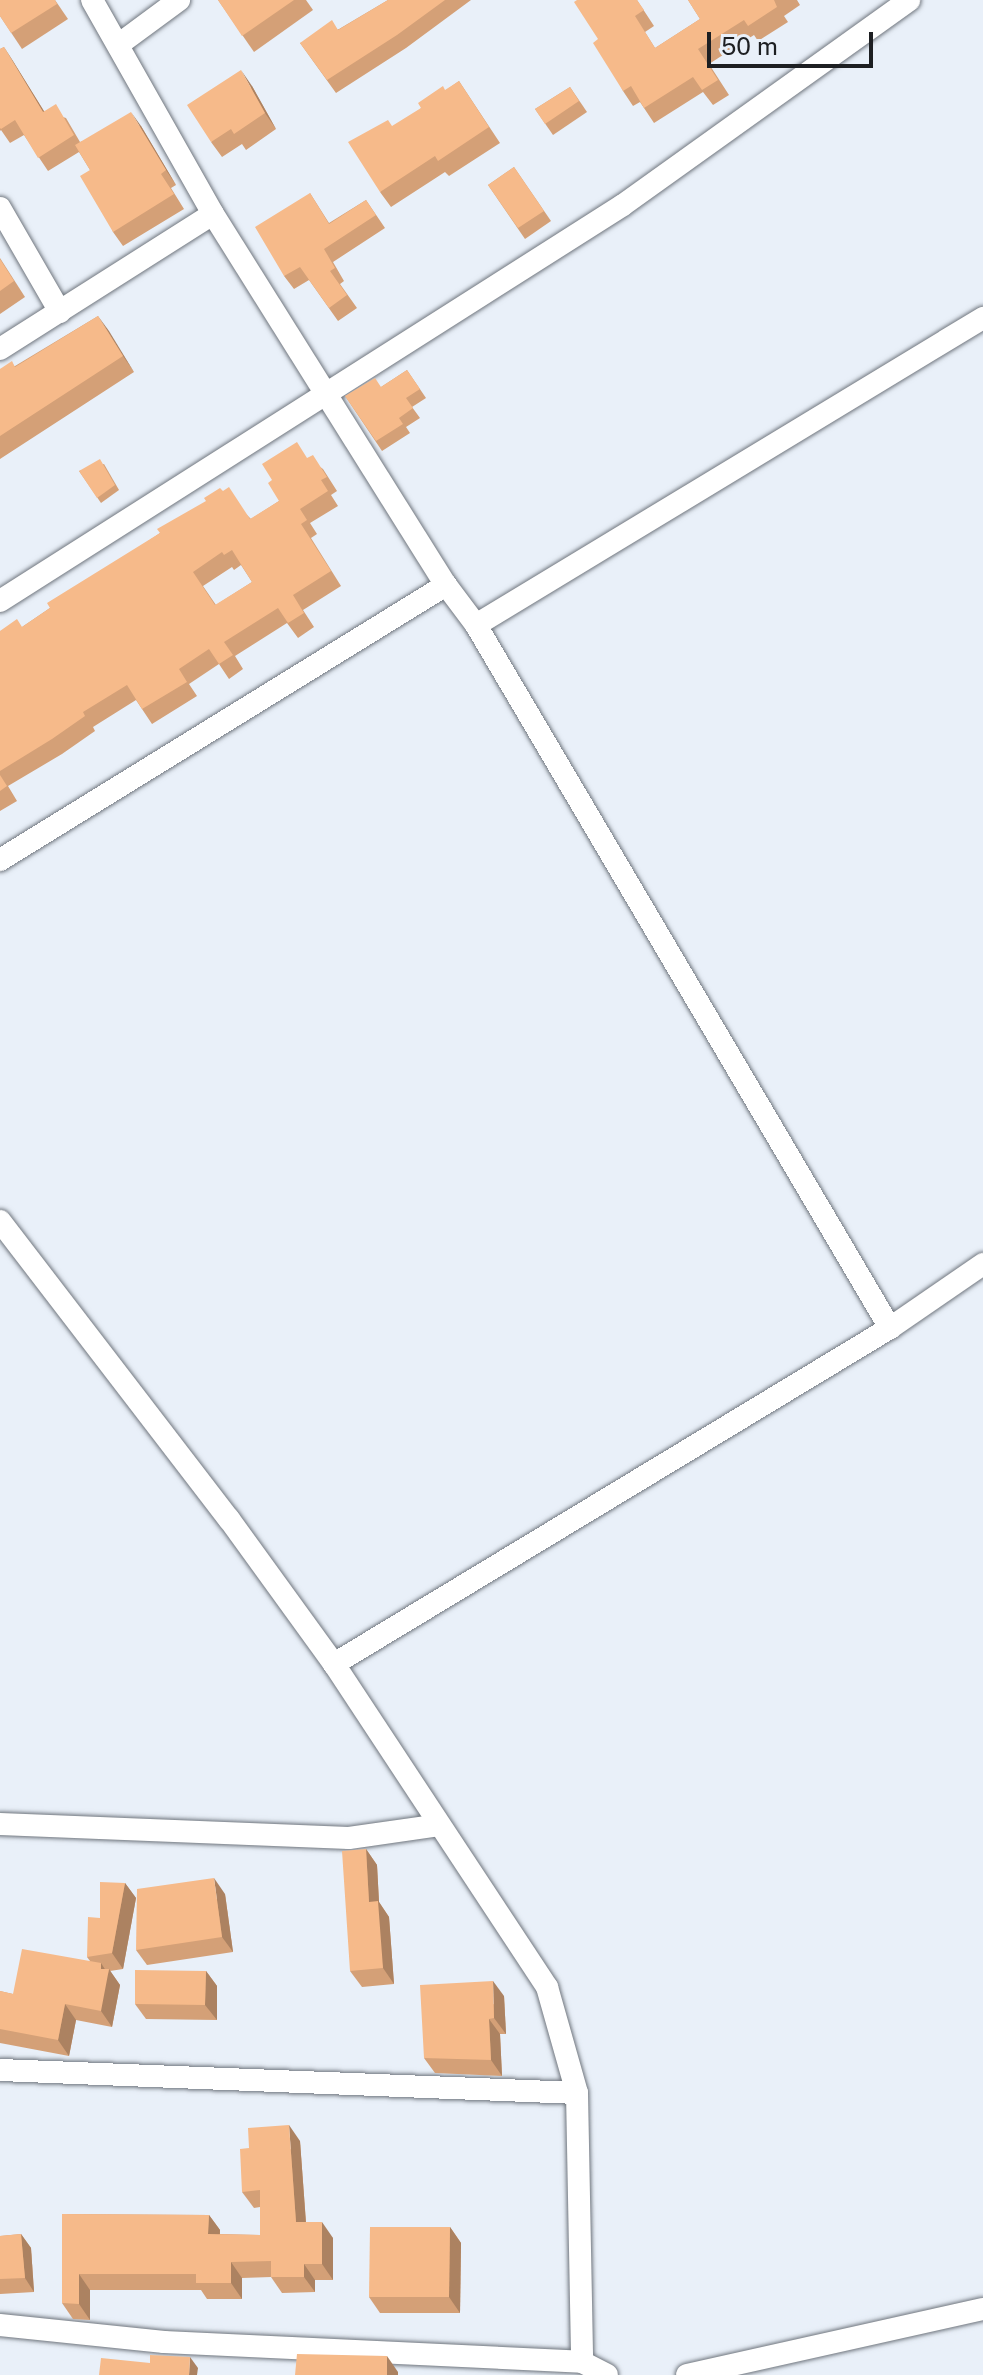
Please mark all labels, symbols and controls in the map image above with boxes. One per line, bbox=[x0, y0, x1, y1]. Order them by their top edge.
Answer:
scale bar bbox=[711, 16, 877, 66]
text: 50 m bbox=[721, 32, 778, 60]

